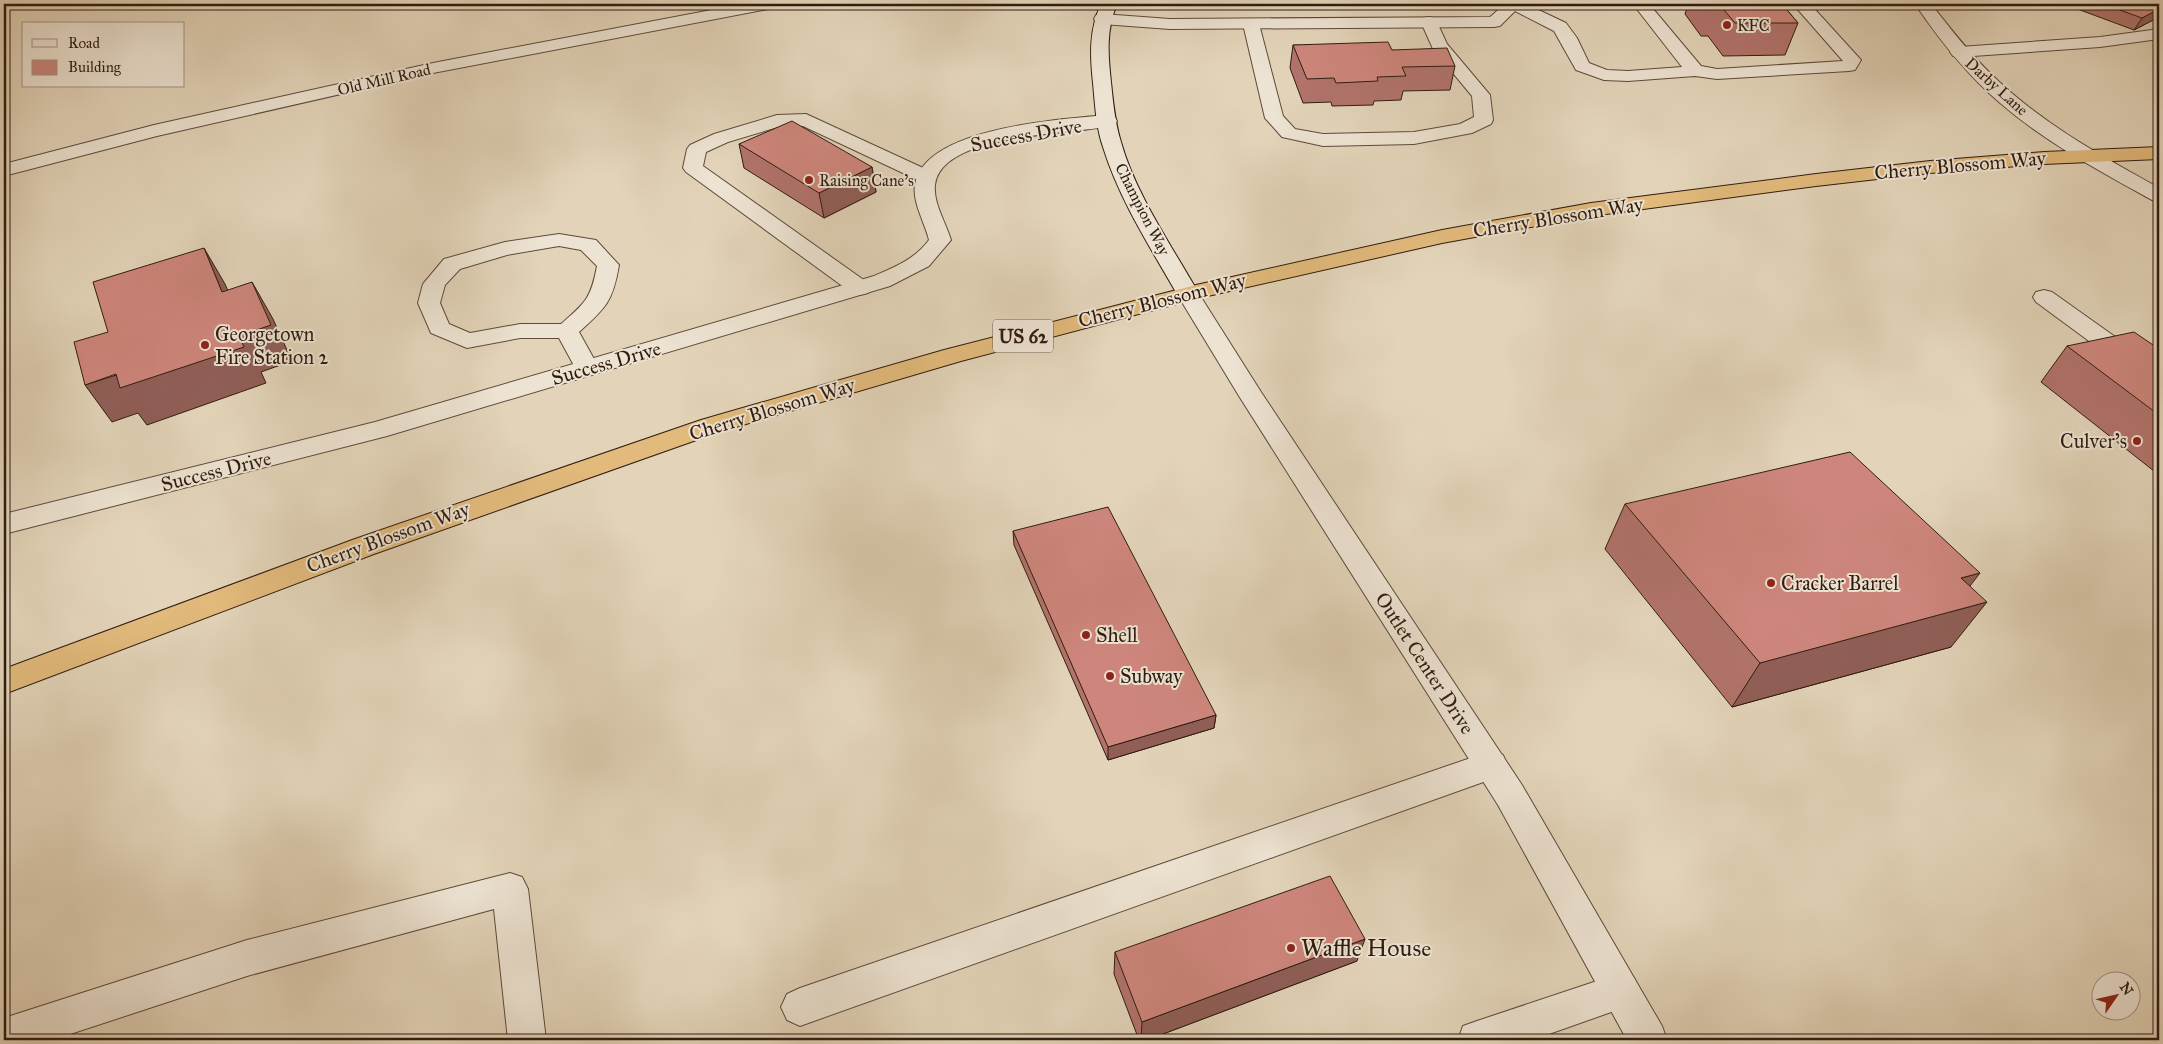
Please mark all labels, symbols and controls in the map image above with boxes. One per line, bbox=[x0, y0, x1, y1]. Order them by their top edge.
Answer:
place label: KFC bbox=[1737, 16, 1770, 35]
marker: KFC bbox=[1721, 19, 1733, 31]
legend bbox=[22, 22, 185, 88]
text: Road bbox=[68, 34, 100, 52]
street label: Darby Lane bbox=[1961, 53, 2032, 120]
text: Building bbox=[68, 58, 122, 76]
street label: Old Mill Road bbox=[336, 60, 433, 99]
street label: Success Drive bbox=[969, 113, 1083, 157]
street label: Cherry Blossom Way bbox=[1873, 145, 2047, 184]
street label: Champion Way bbox=[1111, 160, 1174, 259]
place label: Raising Cane's bbox=[819, 171, 914, 191]
marker: Raising Cane's bbox=[803, 174, 815, 186]
street label: Cherry Blossom Way bbox=[1471, 192, 1645, 242]
street label: Cherry Blossom Way bbox=[1076, 267, 1249, 332]
road number: US 62 bbox=[993, 320, 1053, 352]
place label: Georgetown Fire Station 2 bbox=[215, 322, 328, 369]
street label: Success Drive bbox=[549, 336, 663, 390]
marker: Georgetown Fire Station 2 bbox=[199, 339, 211, 351]
street label: Cherry Blossom Way bbox=[686, 372, 858, 446]
place label: Culver's bbox=[2060, 429, 2127, 453]
marker: Culver's bbox=[2131, 435, 2143, 447]
street label: Success Drive bbox=[159, 446, 273, 496]
street label: Cherry Blossom Way bbox=[303, 496, 473, 578]
place label: Cracker Barrel bbox=[1781, 571, 1899, 595]
marker: Cracker Barrel bbox=[1765, 577, 1777, 589]
street label: Outlet Center Drive bbox=[1370, 588, 1480, 738]
place label: Shell bbox=[1096, 623, 1138, 647]
marker: Shell bbox=[1080, 629, 1092, 641]
place label: Subway bbox=[1120, 664, 1183, 688]
marker: Subway bbox=[1104, 670, 1116, 682]
place label: Waffle House bbox=[1301, 933, 1431, 963]
marker: Waffle House bbox=[1285, 942, 1297, 954]
north arrow bbox=[2090, 972, 2140, 1022]
text: N bbox=[2116, 979, 2137, 999]

